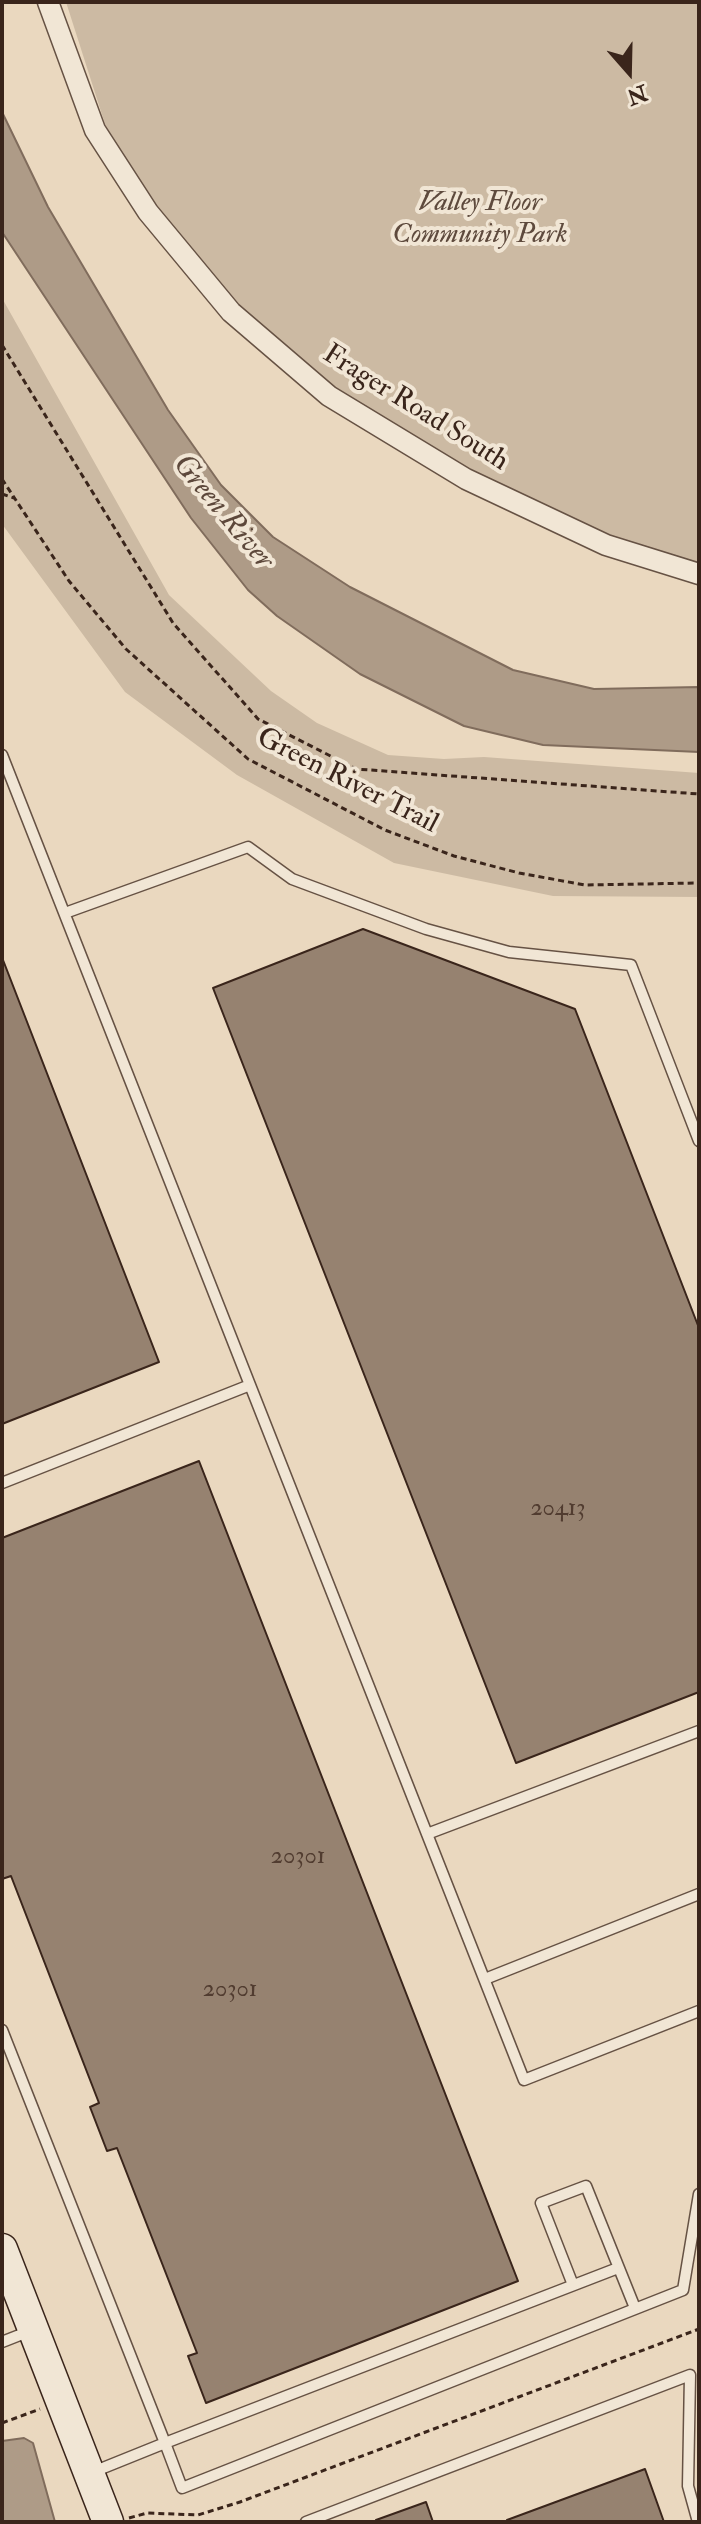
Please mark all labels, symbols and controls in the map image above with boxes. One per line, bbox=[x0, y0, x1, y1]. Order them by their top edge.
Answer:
north arrow bbox=[589, 32, 669, 112]
text: N bbox=[623, 78, 651, 111]
park label: Valley Floor Community Park bbox=[392, 187, 568, 253]
street label: Frager Road South bbox=[316, 339, 514, 479]
water label: Green River bbox=[164, 448, 280, 578]
street label: Green River Trail bbox=[251, 722, 443, 842]
house number: 20413 bbox=[530, 1496, 586, 1524]
house number: 20301 bbox=[271, 1844, 325, 1872]
house number: 20301 bbox=[203, 1977, 257, 2005]

